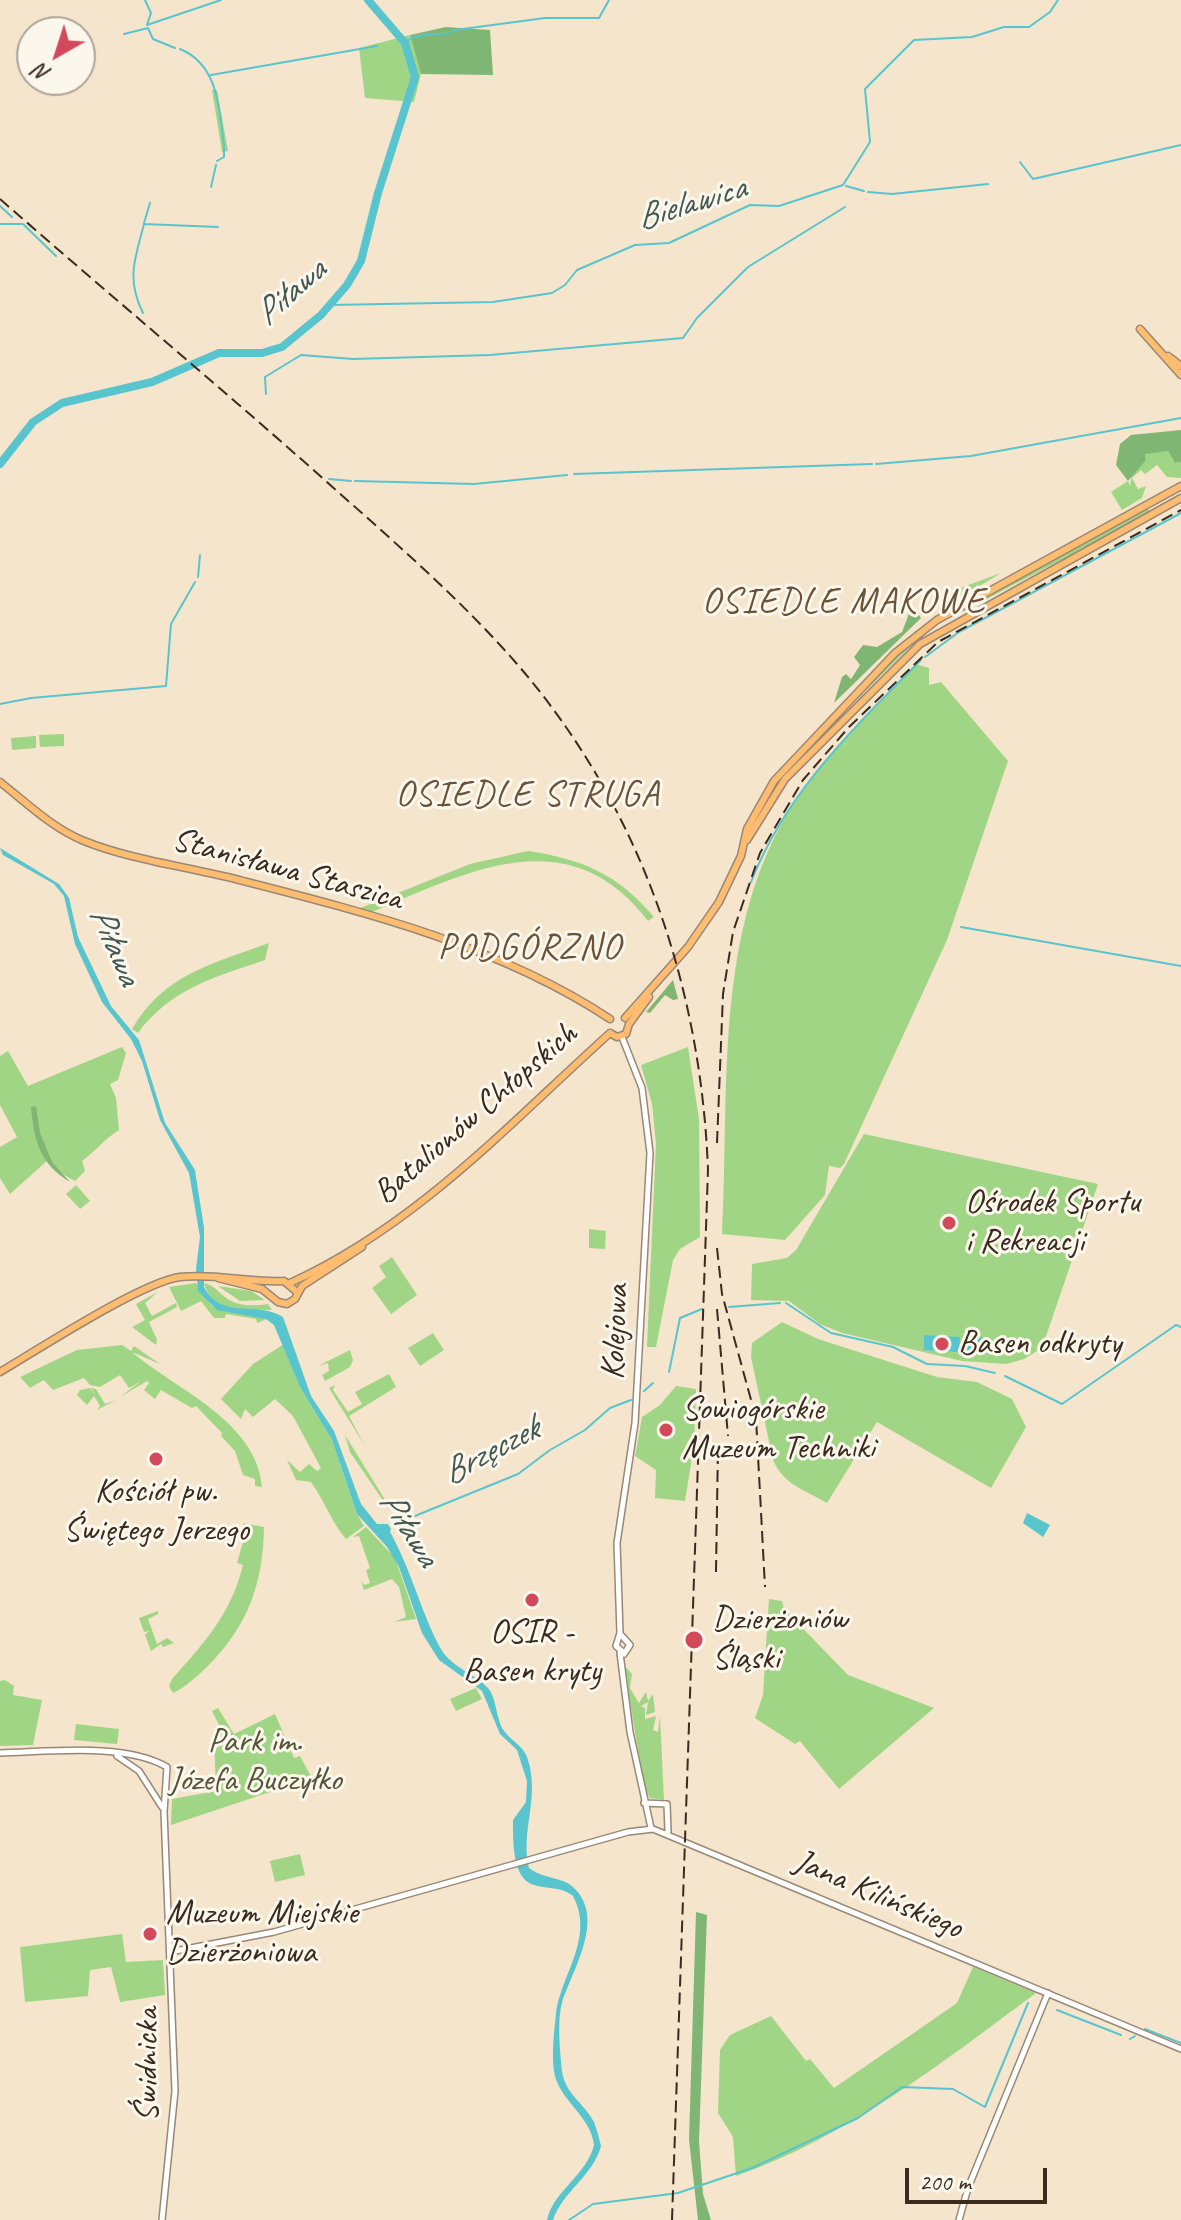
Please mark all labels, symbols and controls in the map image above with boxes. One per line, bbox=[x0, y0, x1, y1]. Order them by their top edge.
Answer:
north arrow bbox=[16, 16, 96, 96]
text: N bbox=[28, 58, 56, 88]
water label: Bielawica bbox=[631, 167, 751, 241]
water label: Piława bbox=[247, 250, 335, 336]
district label: OSIEDLE MAKOWE bbox=[703, 581, 985, 625]
district label: OSIEDLE STRUGA bbox=[395, 774, 661, 818]
street label: Stanisława Staszica bbox=[168, 820, 406, 920]
water label: Piława bbox=[78, 901, 150, 991]
district label: PODGÓRZNO bbox=[438, 927, 622, 971]
street label: Batalionów Chłopskich bbox=[366, 1014, 586, 1214]
place label: Ośrodek Sportu i Rekreacji bbox=[965, 1183, 1140, 1262]
marker: Ośrodek Sportu i Rekreacji bbox=[940, 1214, 958, 1232]
street label: Kolejowa bbox=[593, 1283, 639, 1381]
place label: Basen odkryty bbox=[958, 1324, 1121, 1364]
marker: Basen odkryty bbox=[933, 1335, 951, 1353]
place label: Sowiogórskie Muzeum Techniki bbox=[682, 1390, 875, 1470]
water label: Brzęczek bbox=[435, 1409, 547, 1495]
marker: Sowiogórskie Muzeum Techniki bbox=[657, 1421, 675, 1439]
marker: Kościół pw. Świętego Jerzego bbox=[147, 1450, 165, 1468]
place label: Kościół pw. Świętego Jerzego bbox=[63, 1472, 249, 1552]
water label: Piława bbox=[368, 1483, 448, 1575]
marker: OSIR - Basen kryty bbox=[523, 1591, 541, 1609]
place label: Dzierżoniów Śląski bbox=[712, 1600, 847, 1680]
place label: OSIR - Basen kryty bbox=[463, 1613, 601, 1692]
marker: Dzierżoniów Śląski bbox=[683, 1629, 705, 1651]
park label: Park im. Józefa Buczyłko bbox=[169, 1722, 341, 1802]
street label: Jana Kilińskiego bbox=[788, 1841, 968, 1949]
place label: Muzeum Miejskie Dzierżoniowa bbox=[166, 1894, 358, 1974]
marker: Muzeum Miejskie Dzierżoniowa bbox=[141, 1925, 159, 1943]
street label: Świdnicka bbox=[128, 2008, 168, 2122]
scale bar bbox=[909, 2152, 1051, 2202]
text: 200 m bbox=[919, 2167, 971, 2197]

